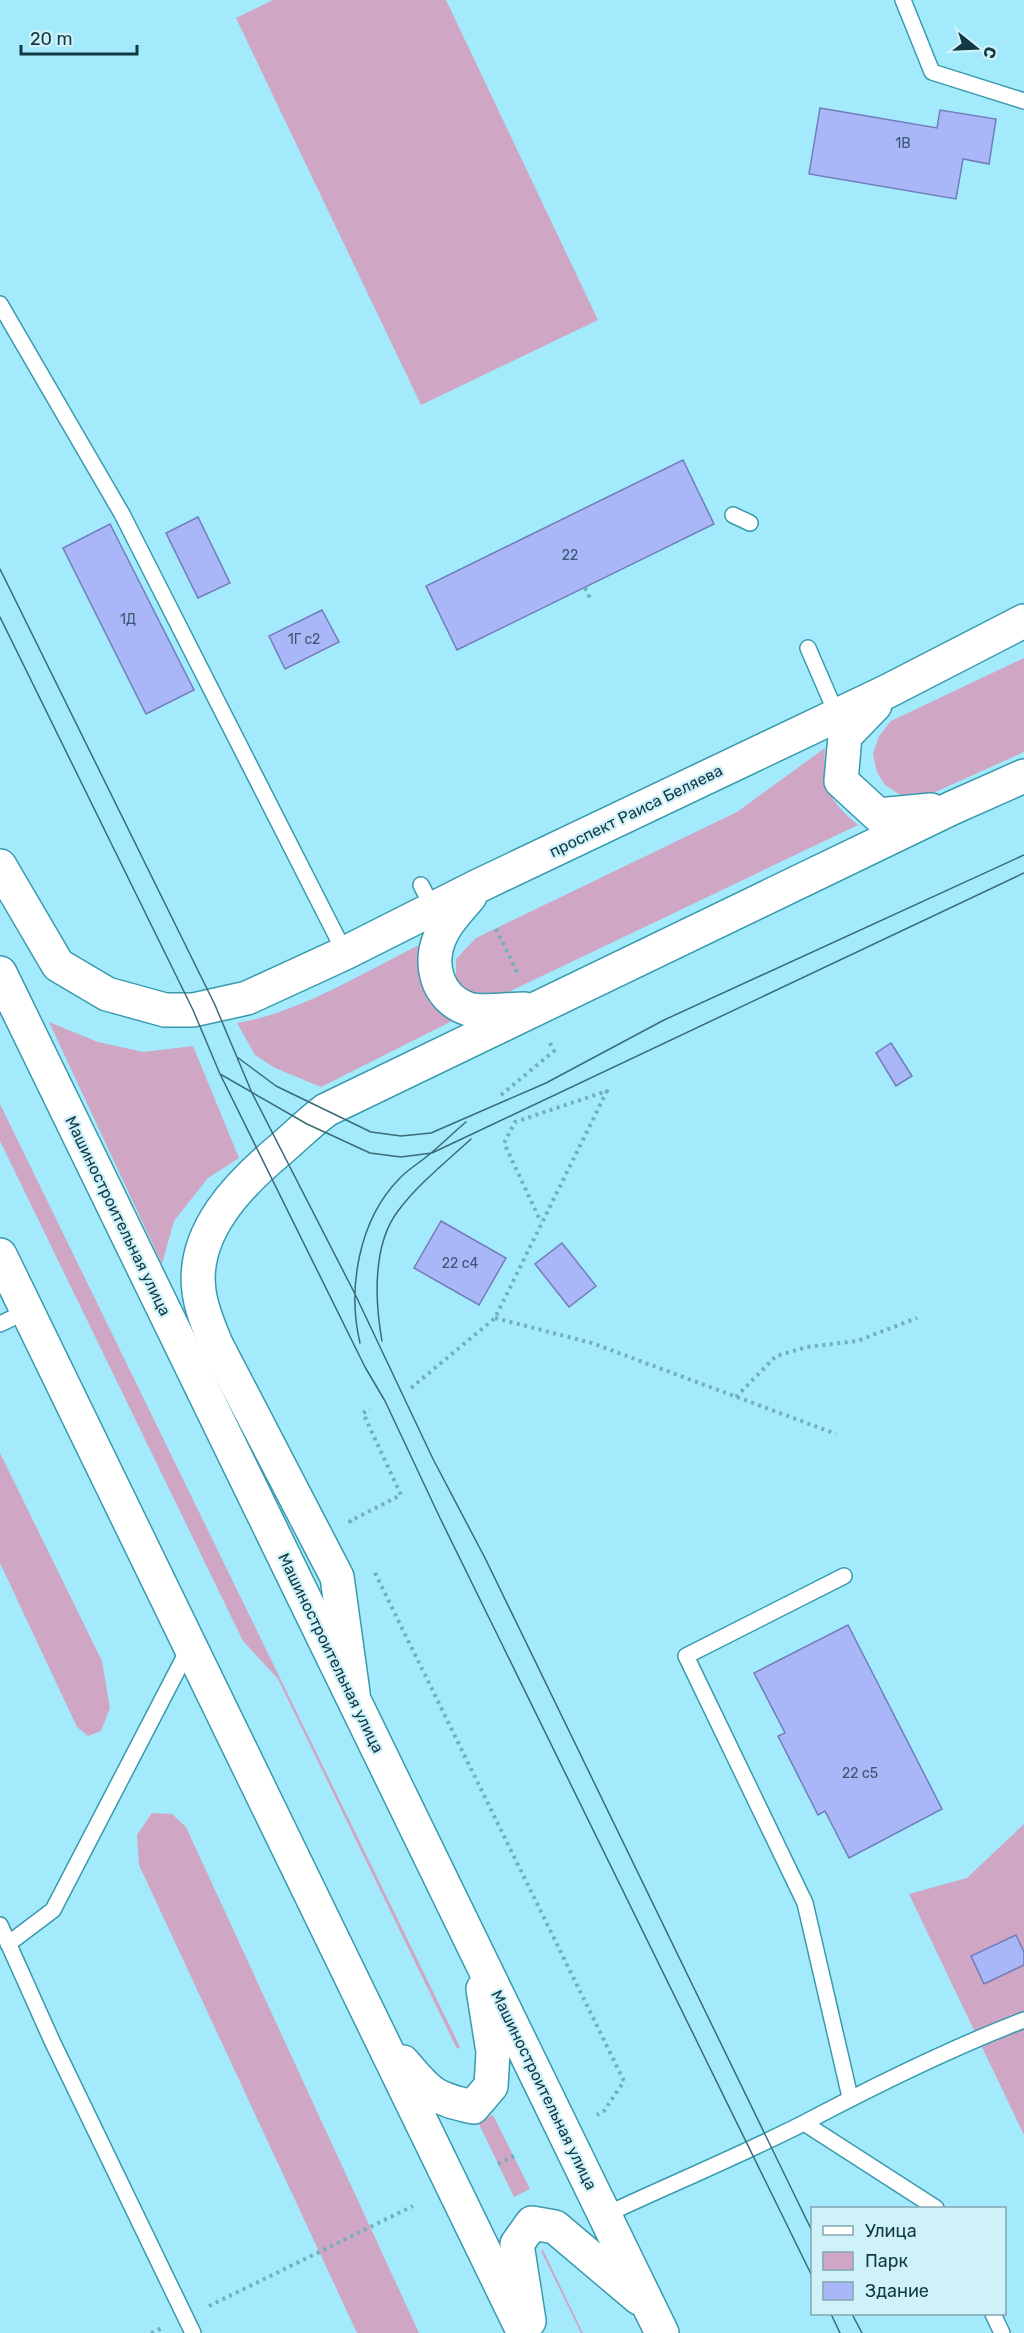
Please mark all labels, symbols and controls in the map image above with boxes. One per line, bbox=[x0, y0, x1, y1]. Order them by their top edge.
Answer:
scale bar bbox=[21, 18, 136, 56]
north arrow bbox=[946, 18, 1006, 78]
text: 20 m bbox=[30, 28, 72, 50]
text: С bbox=[979, 44, 1001, 61]
house number: 1В bbox=[895, 135, 911, 152]
house number: 22 bbox=[562, 547, 578, 564]
house number: 1Д bbox=[120, 611, 136, 628]
house number: 1Г с2 bbox=[288, 631, 320, 648]
street label: проспект Раиса Беляева bbox=[546, 761, 726, 861]
street label: Машиностроительная улица bbox=[61, 1113, 175, 1319]
house number: 22 с4 bbox=[442, 1255, 478, 1272]
street label: Машиностроительная улица bbox=[274, 1550, 388, 1756]
house number: 22 с5 bbox=[842, 1765, 878, 1782]
street label: Машиностроительная улица bbox=[487, 1987, 601, 2193]
legend bbox=[811, 2207, 1006, 2315]
text: Улица bbox=[865, 2220, 917, 2242]
text: Парк bbox=[865, 2250, 909, 2272]
text: Здание bbox=[865, 2280, 929, 2302]

